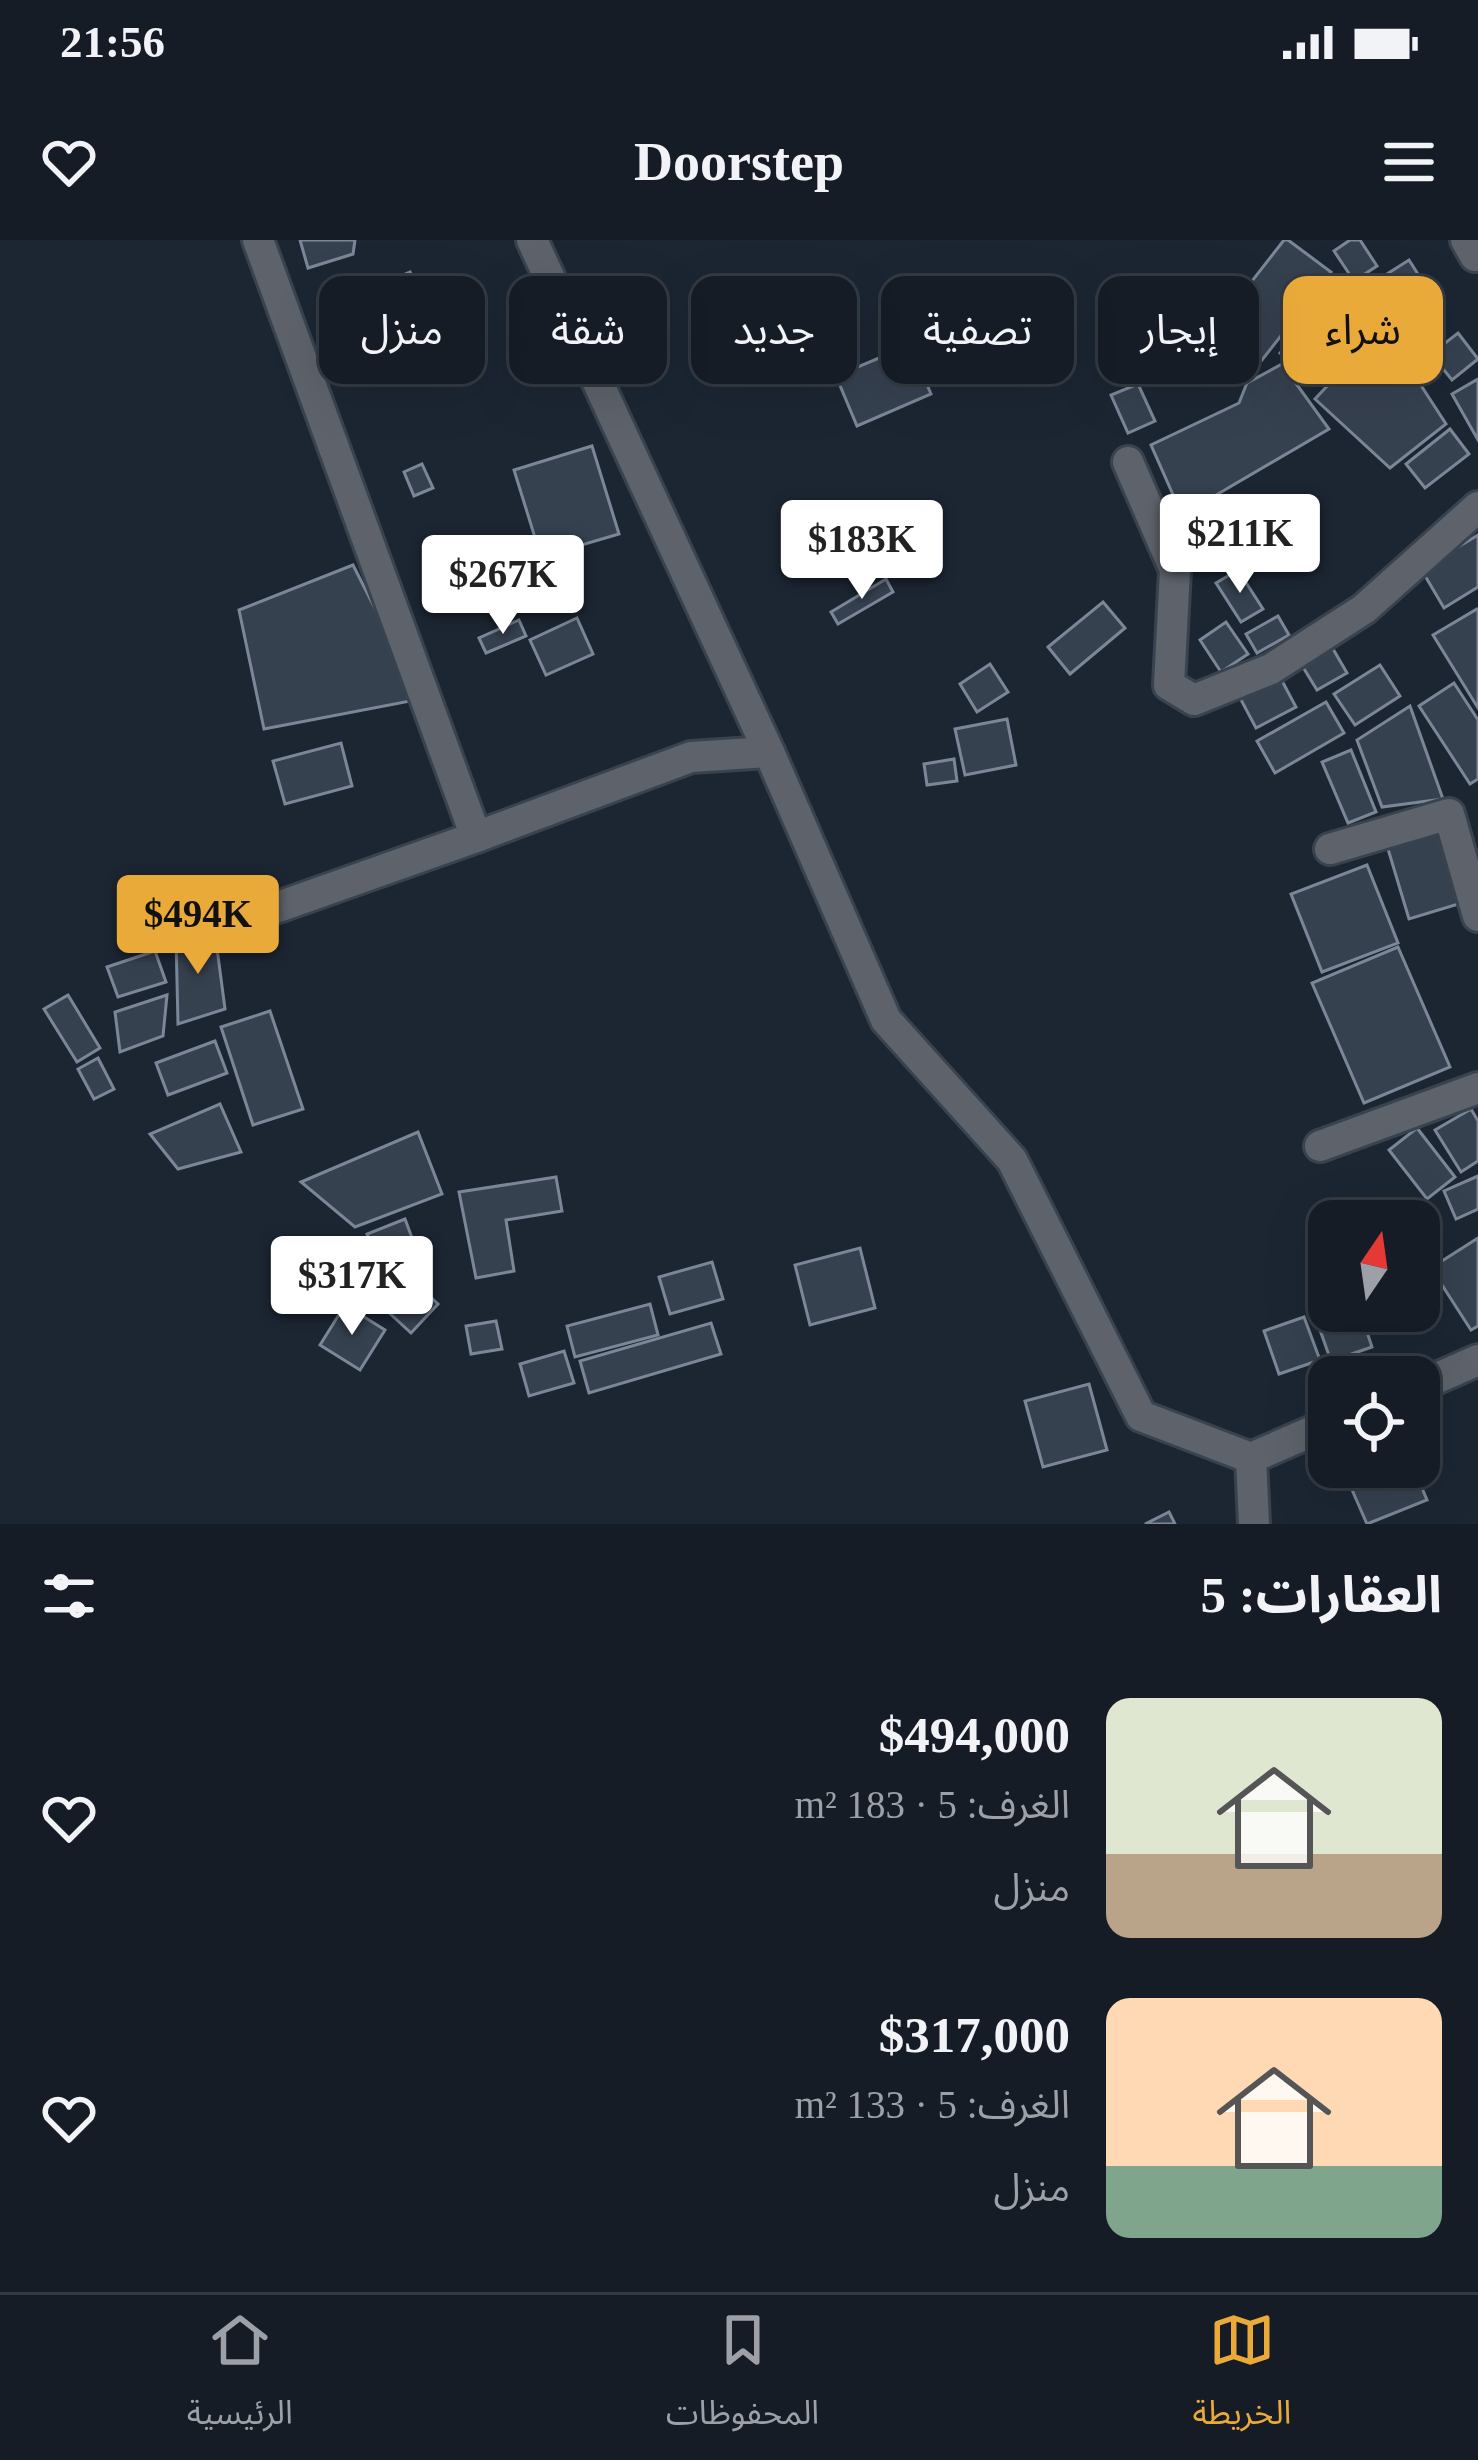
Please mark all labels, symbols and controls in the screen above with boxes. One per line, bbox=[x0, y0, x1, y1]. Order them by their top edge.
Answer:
text: 21:56 bbox=[60, 17, 165, 67]
icon: heart bbox=[36, 129, 102, 195]
icon: menu bbox=[1376, 129, 1442, 195]
text: Doorstep bbox=[634, 132, 844, 192]
chip: منزل bbox=[319, 276, 485, 384]
chip: شقة bbox=[509, 276, 667, 384]
chip: جديد bbox=[691, 276, 857, 384]
chip: تصفية bbox=[881, 276, 1074, 384]
chip: إيجار bbox=[1098, 276, 1259, 384]
chip: شراء bbox=[1283, 276, 1443, 384]
pin: $211K bbox=[1156, 494, 1324, 596]
pin: $183K bbox=[778, 500, 946, 602]
text: $211K bbox=[1187, 511, 1293, 554]
text: $183K bbox=[808, 517, 916, 560]
pin: $267K bbox=[419, 535, 587, 637]
text: $267K bbox=[449, 552, 557, 595]
pin: $494K bbox=[114, 875, 282, 977]
text: $494K bbox=[144, 892, 252, 935]
north arrow bbox=[1308, 1200, 1440, 1332]
map controls bbox=[1308, 1200, 1440, 1488]
pin: $317K bbox=[268, 1236, 436, 1338]
text: $317K bbox=[298, 1253, 406, 1296]
button: locate bbox=[1308, 1356, 1440, 1488]
icon: filters bbox=[36, 1563, 102, 1629]
text: العقارات: 5 bbox=[1201, 1567, 1442, 1623]
text: $494,000 bbox=[879, 1707, 1070, 1763]
icon: home bbox=[1202, 1746, 1346, 1890]
text: الغرف: 5 · 183 m² bbox=[795, 1783, 1070, 1826]
icon: heart bbox=[36, 1785, 102, 1851]
text: منزل bbox=[994, 1866, 1070, 1909]
text: $317,000 bbox=[879, 2007, 1070, 2063]
icon: home bbox=[1202, 2046, 1346, 2190]
text: الغرف: 5 · 133 m² bbox=[795, 2083, 1070, 2126]
icon: heart bbox=[36, 2085, 102, 2151]
text: منزل bbox=[994, 2166, 1070, 2209]
tab: الرئيسية bbox=[187, 2307, 293, 2448]
tab: المحفوظات bbox=[666, 2307, 819, 2448]
tab: الخريطة bbox=[1192, 2307, 1291, 2448]

